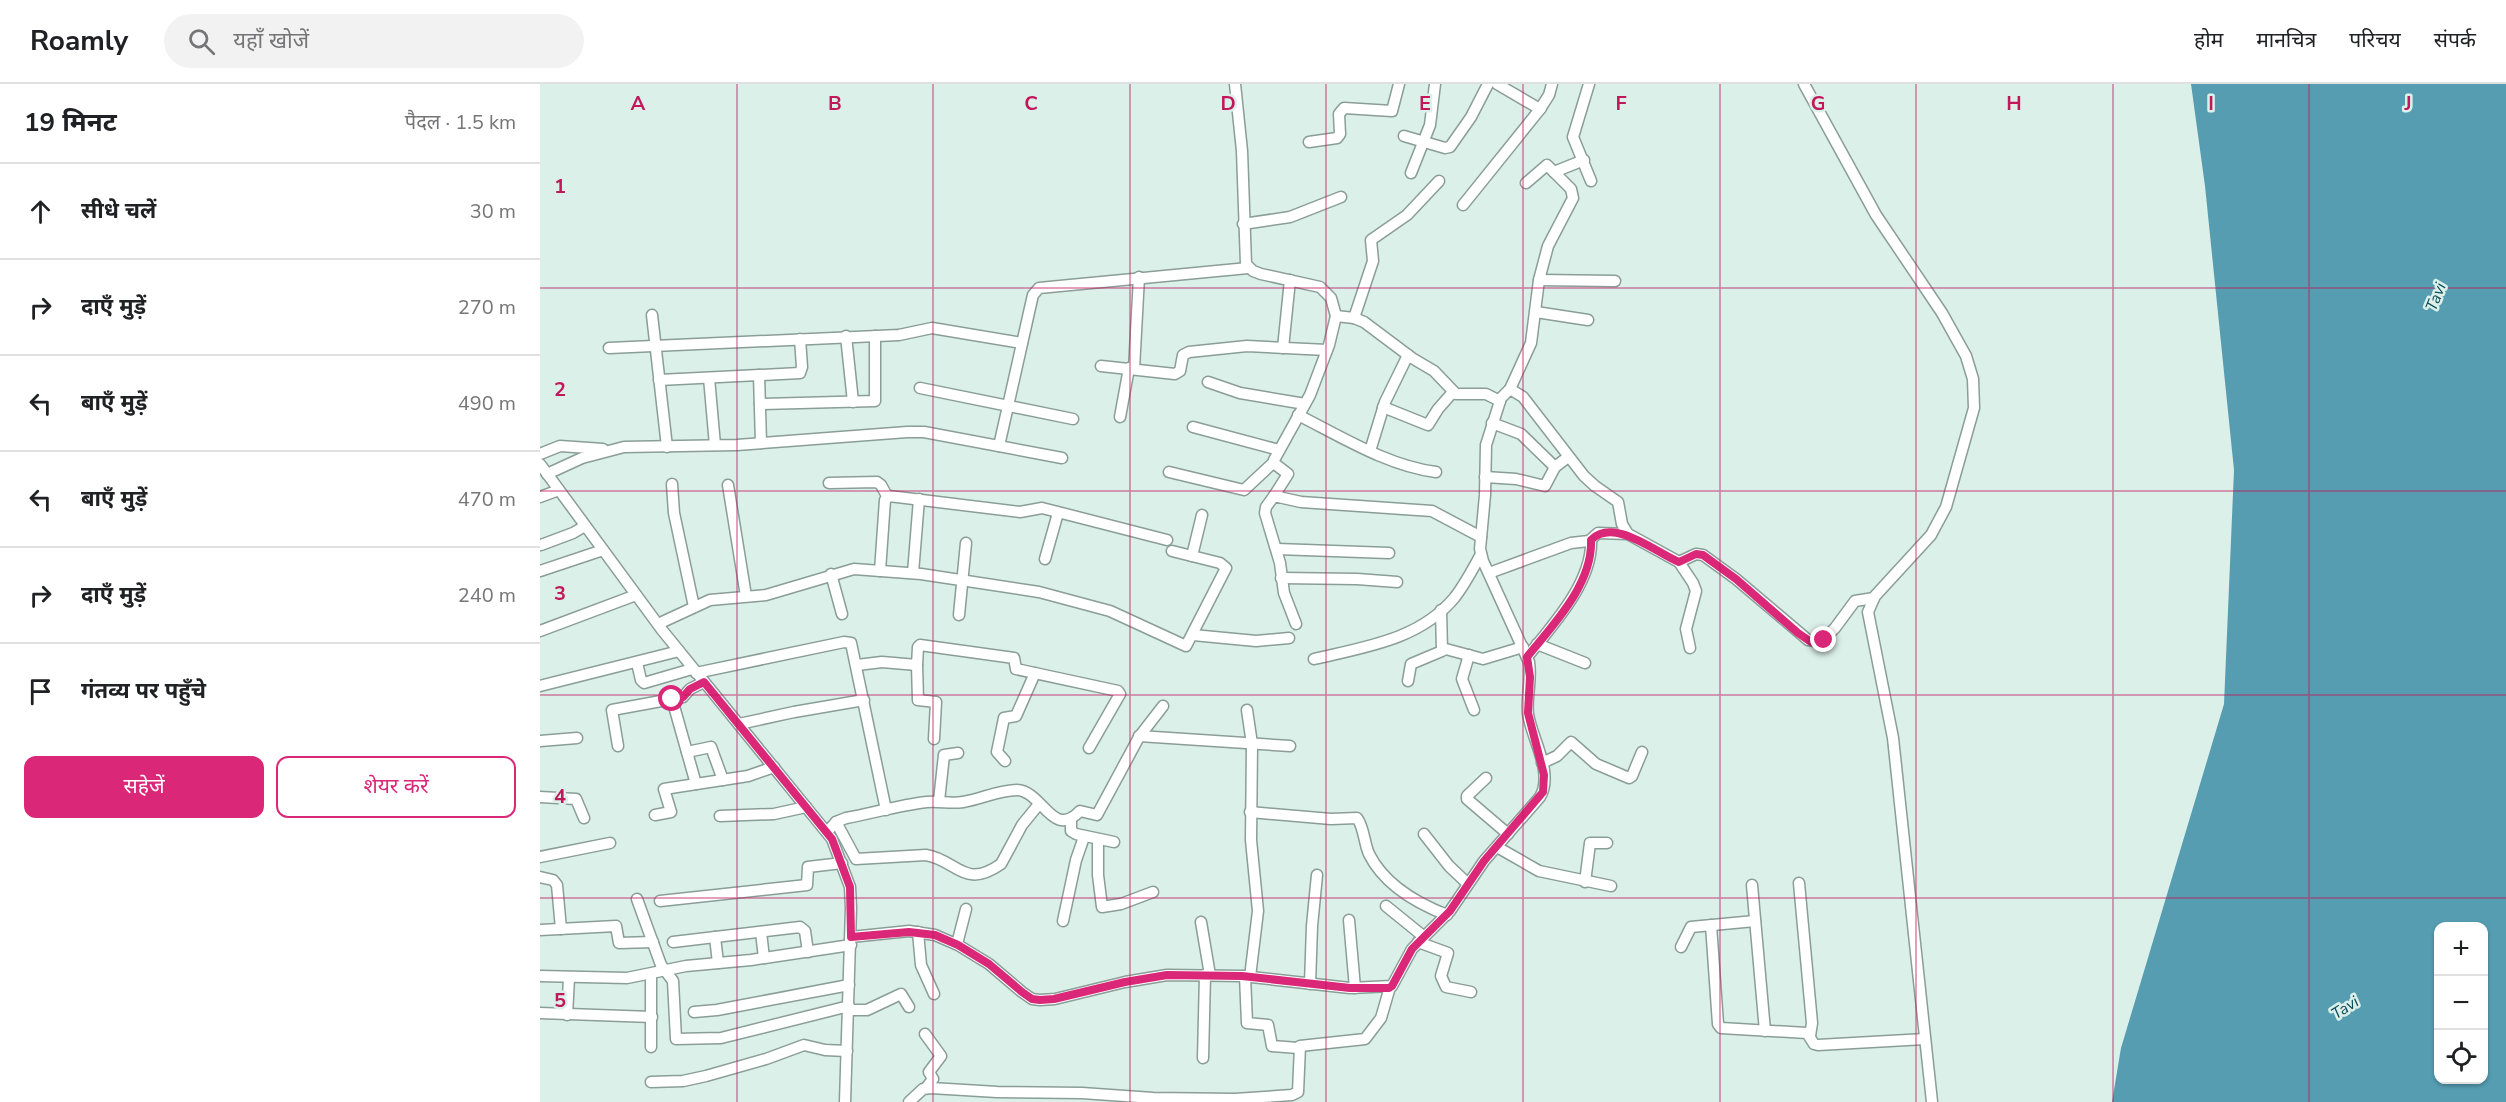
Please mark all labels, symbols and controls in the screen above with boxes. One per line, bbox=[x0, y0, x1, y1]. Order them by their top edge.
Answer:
search box bbox=[164, 14, 584, 68]
text: Roamly bbox=[30, 22, 128, 60]
icon: search bbox=[185, 25, 218, 58]
text: यहाँ खोजें bbox=[233, 26, 309, 56]
text: होम bbox=[2194, 26, 2223, 54]
text: मानचित्र bbox=[2256, 26, 2316, 54]
text: परिचय bbox=[2349, 26, 2401, 54]
text: संपर्क bbox=[2434, 26, 2476, 54]
text: A bbox=[631, 90, 646, 117]
text: B bbox=[828, 90, 842, 117]
text: C bbox=[1024, 90, 1038, 117]
text: D bbox=[1220, 90, 1236, 117]
text: E bbox=[1419, 90, 1431, 117]
text: F bbox=[1615, 90, 1627, 117]
text: G bbox=[1811, 90, 1825, 117]
text: H bbox=[2006, 90, 2022, 117]
text: I bbox=[2208, 90, 2214, 117]
text: J bbox=[2403, 90, 2412, 117]
text: 19 मिनट bbox=[24, 105, 117, 140]
text: पैदल · 1.5 km bbox=[405, 109, 516, 136]
text: 1 bbox=[554, 173, 566, 200]
icon: ahead bbox=[24, 195, 57, 228]
text: सीधे चलें bbox=[81, 196, 156, 226]
text: 30 m bbox=[470, 198, 516, 225]
water label: Tavi bbox=[2420, 279, 2452, 314]
icon: right bbox=[24, 291, 57, 324]
text: दाएँ मुड़ें bbox=[81, 292, 146, 322]
text: 270 m bbox=[458, 294, 516, 321]
text: 2 bbox=[554, 376, 566, 403]
icon: left bbox=[24, 387, 57, 420]
text: बाएँ मुड़ें bbox=[81, 388, 147, 418]
text: 490 m bbox=[458, 390, 516, 417]
icon: left bbox=[24, 483, 57, 516]
text: बाएँ मुड़ें bbox=[81, 484, 147, 514]
text: 470 m bbox=[458, 486, 516, 513]
icon: right bbox=[24, 579, 57, 612]
text: दाएँ मुड़ें bbox=[81, 580, 146, 610]
text: 3 bbox=[554, 580, 566, 607]
text: 240 m bbox=[458, 582, 516, 609]
route end bbox=[1810, 626, 1836, 652]
icon: arrive bbox=[24, 675, 57, 708]
text: गंतव्य पर पहुँचे bbox=[81, 676, 206, 706]
route start bbox=[658, 685, 684, 711]
button: सहेजें bbox=[24, 756, 264, 818]
button: शेयर करें bbox=[276, 756, 516, 818]
text: 4 bbox=[554, 783, 566, 810]
map controls bbox=[2434, 922, 2488, 1084]
button: + bbox=[2434, 922, 2488, 976]
button: − bbox=[2434, 976, 2488, 1030]
text: 5 bbox=[554, 987, 566, 1014]
water label: Tavi bbox=[2327, 991, 2363, 1025]
button: locate bbox=[2434, 1030, 2488, 1084]

